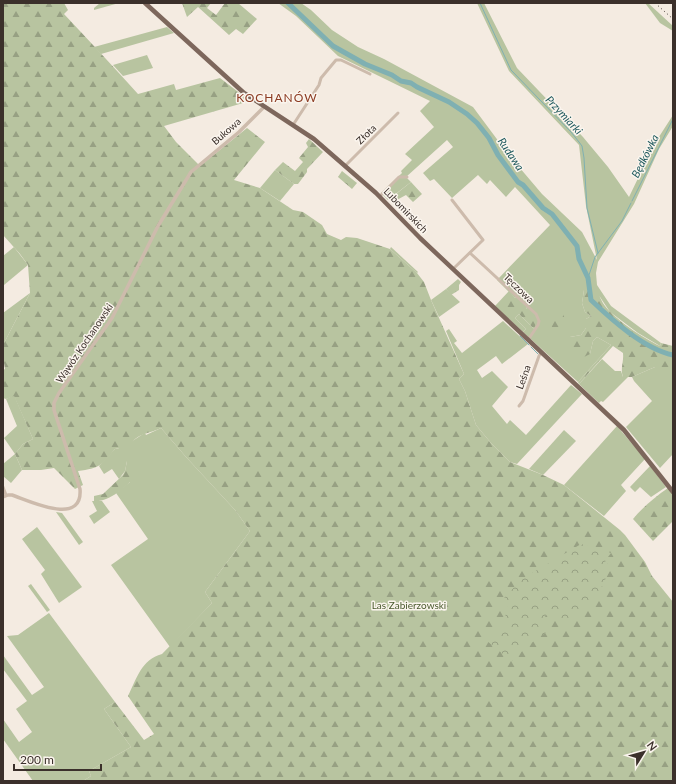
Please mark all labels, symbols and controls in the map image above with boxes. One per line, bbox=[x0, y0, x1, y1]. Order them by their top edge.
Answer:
district label: KOCHANÓW bbox=[236, 90, 318, 105]
water label: Przymiarki bbox=[543, 93, 586, 137]
street label: Bukowa bbox=[209, 115, 243, 147]
street label: Złota bbox=[354, 122, 378, 146]
water label: Będkówka bbox=[628, 132, 661, 180]
water label: Rudawa bbox=[496, 135, 527, 173]
street label: Lubomirskich bbox=[382, 185, 430, 235]
street label: Tęczowa bbox=[501, 271, 537, 305]
street label: Wąwóz Kochanowski bbox=[53, 301, 115, 385]
street label: Leśna bbox=[513, 363, 533, 391]
park label: Las Zabierzowski bbox=[372, 599, 446, 611]
north arrow bbox=[624, 732, 664, 772]
text: N bbox=[645, 738, 660, 753]
scale bar bbox=[14, 746, 101, 772]
text: 200 m bbox=[20, 752, 54, 767]

